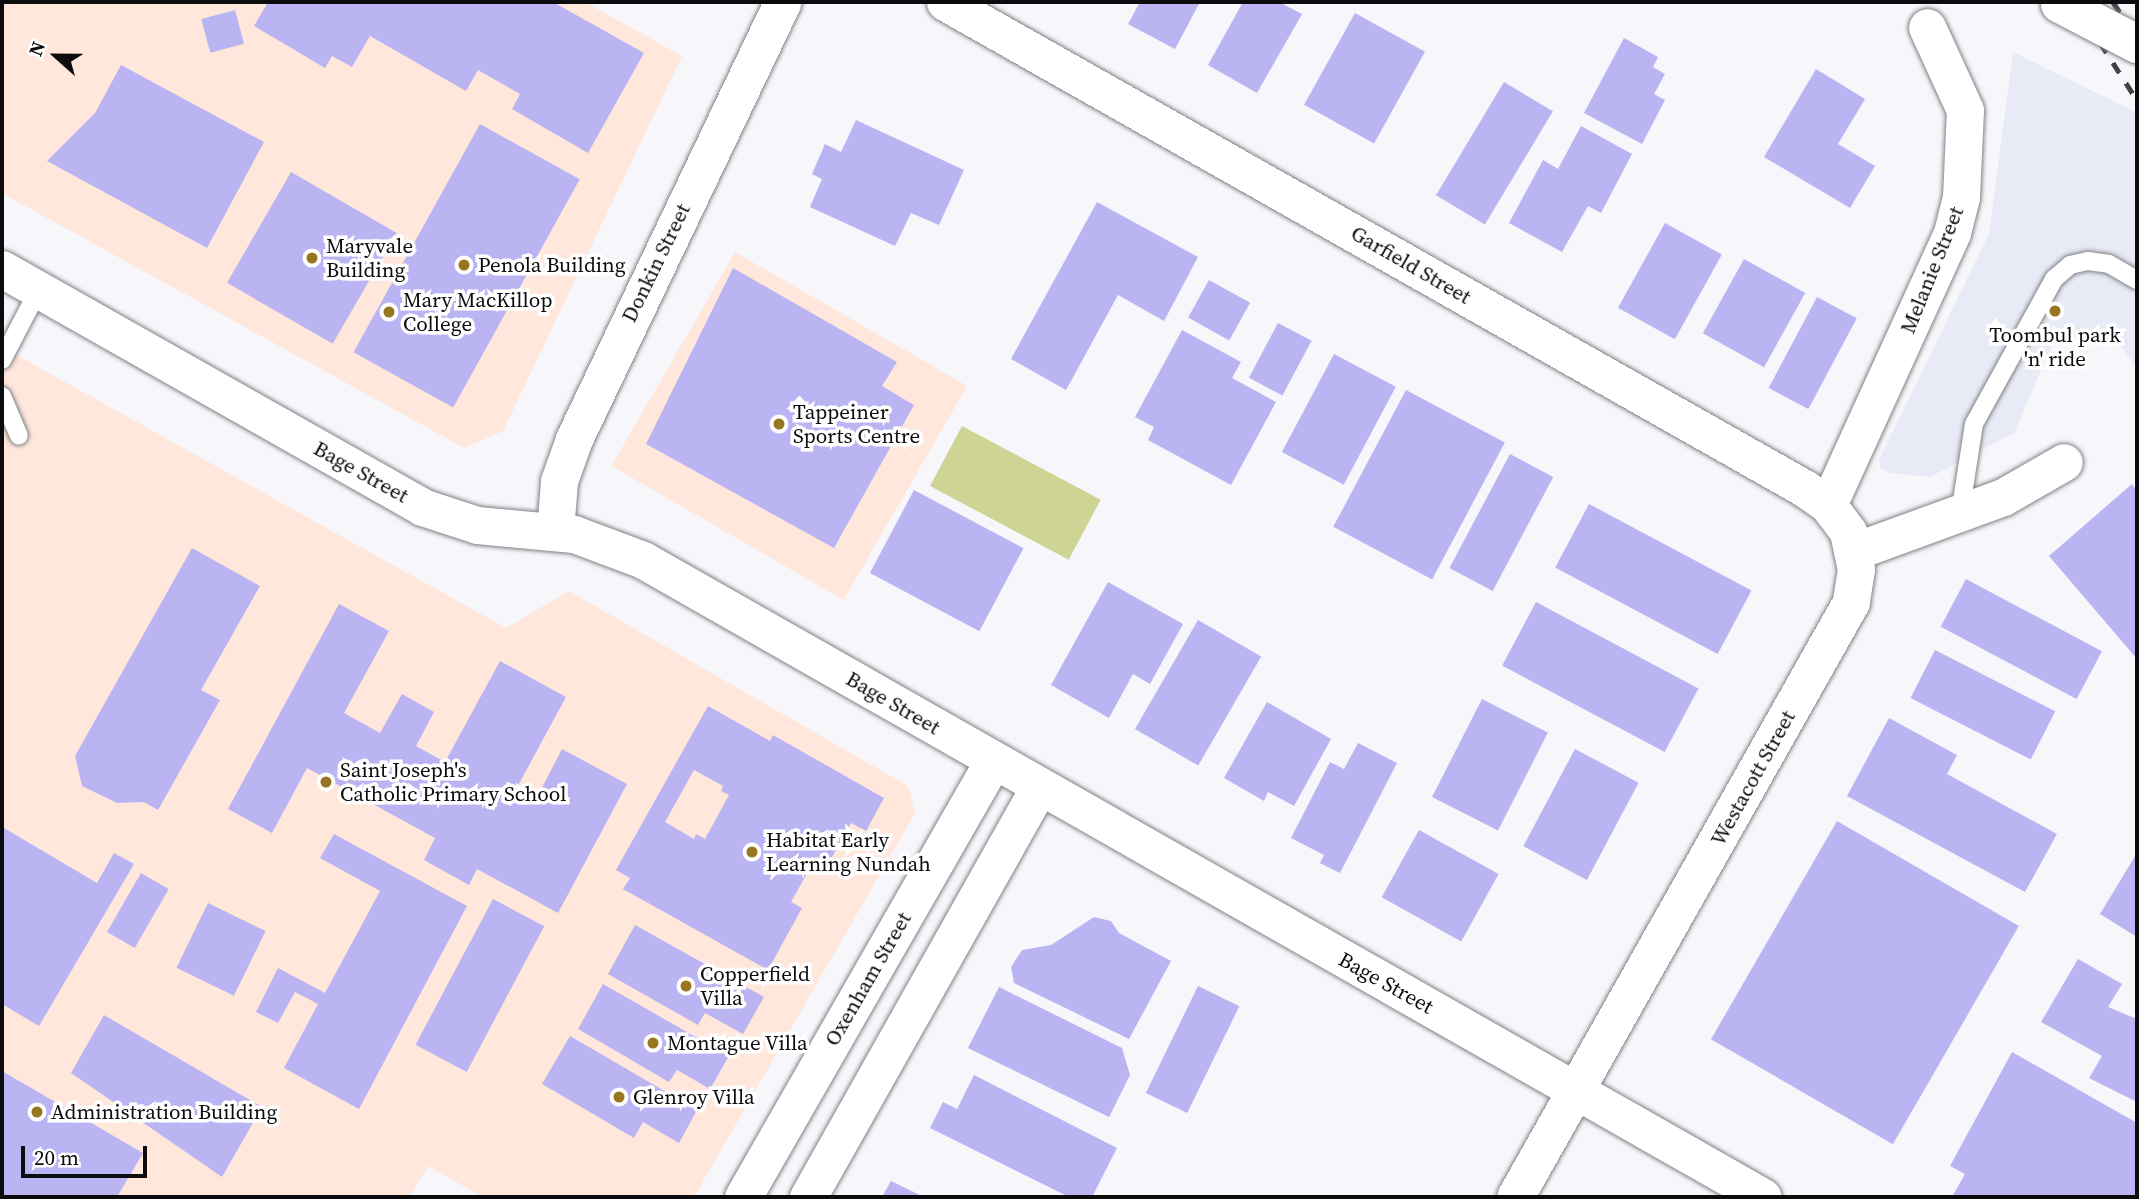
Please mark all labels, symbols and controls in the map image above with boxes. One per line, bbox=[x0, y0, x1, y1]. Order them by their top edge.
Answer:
north arrow bbox=[21, 21, 91, 91]
text: N bbox=[22, 37, 51, 60]
street label: Donkin Street bbox=[616, 200, 696, 326]
street label: Melanie Street bbox=[1895, 203, 1969, 337]
street label: Garfield Street bbox=[1347, 220, 1475, 310]
place label: Maryvale Building bbox=[326, 233, 413, 283]
marker: Maryvale Building bbox=[304, 250, 320, 266]
place label: Penola Building bbox=[478, 252, 626, 278]
marker: Penola Building bbox=[456, 257, 472, 273]
place label: Mary MacKillop College bbox=[403, 287, 552, 337]
marker: Toombul park 'n' ride bbox=[2047, 303, 2063, 319]
marker: Mary MacKillop College bbox=[381, 304, 397, 320]
place label: Toombul park 'n' ride bbox=[1989, 322, 2121, 372]
place label: Tappeiner Sports Centre bbox=[793, 399, 920, 449]
marker: Tappeiner Sports Centre bbox=[771, 416, 787, 432]
street label: Bage Street bbox=[309, 436, 413, 508]
street label: Bage Street bbox=[842, 666, 944, 740]
street label: Westacott Street bbox=[1705, 706, 1801, 850]
place label: Saint Joseph's Catholic Primary School bbox=[340, 757, 566, 807]
marker: Saint Joseph's Catholic Primary School bbox=[318, 774, 334, 790]
place label: Habitat Early Learning Nundah bbox=[766, 827, 931, 877]
marker: Habitat Early Learning Nundah bbox=[744, 844, 760, 860]
street label: Oxenham Street bbox=[820, 908, 916, 1050]
street label: Bage Street bbox=[1334, 947, 1438, 1019]
place label: Copperfield Villa bbox=[700, 961, 810, 1011]
marker: Copperfield Villa bbox=[678, 978, 694, 994]
place label: Montague Villa bbox=[667, 1030, 808, 1056]
marker: Montague Villa bbox=[645, 1035, 661, 1051]
place label: Glenroy Villa bbox=[633, 1084, 755, 1110]
marker: Glenroy Villa bbox=[611, 1089, 627, 1105]
place label: Administration Building bbox=[51, 1099, 277, 1125]
marker: Administration Building bbox=[29, 1104, 45, 1120]
scale bar bbox=[24, 1132, 150, 1176]
text: 20 m bbox=[34, 1143, 79, 1172]

